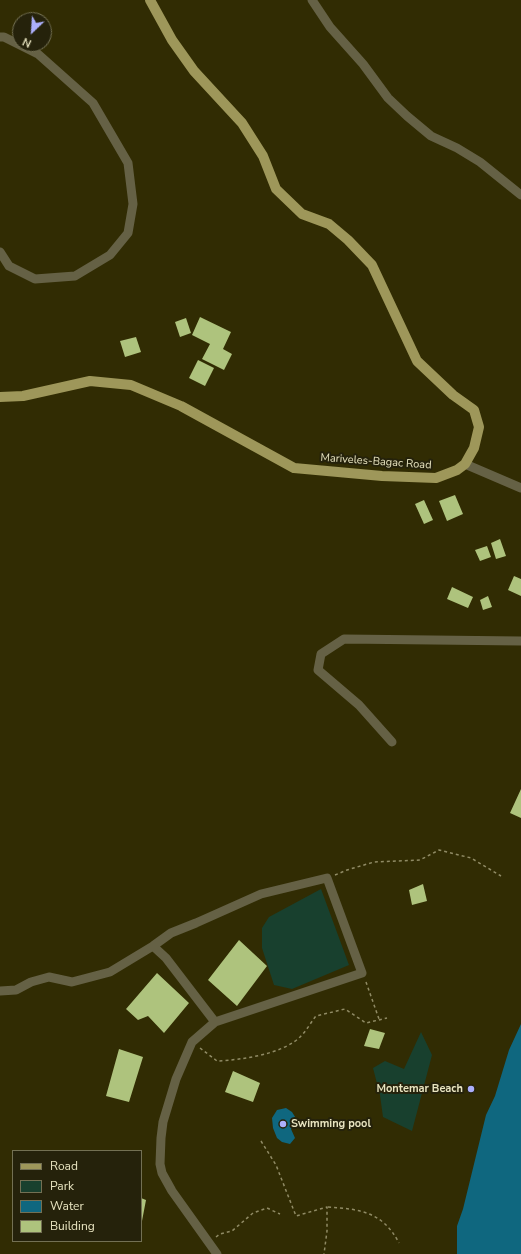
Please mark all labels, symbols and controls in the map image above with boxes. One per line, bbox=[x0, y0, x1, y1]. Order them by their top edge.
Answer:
north arrow bbox=[12, 12, 52, 52]
text: N bbox=[20, 34, 34, 51]
street label: Mariveles-Bagac Road bbox=[320, 452, 432, 472]
place label: Montemar Beach bbox=[376, 1082, 463, 1096]
marker: Montemar Beach bbox=[466, 1084, 476, 1094]
place label: Swimming pool bbox=[291, 1117, 371, 1131]
marker: Swimming pool bbox=[278, 1119, 288, 1129]
legend bbox=[12, 1150, 142, 1242]
text: Road bbox=[50, 1158, 78, 1174]
text: Park bbox=[50, 1178, 74, 1194]
text: Water bbox=[50, 1198, 84, 1214]
text: Building bbox=[50, 1218, 95, 1234]

